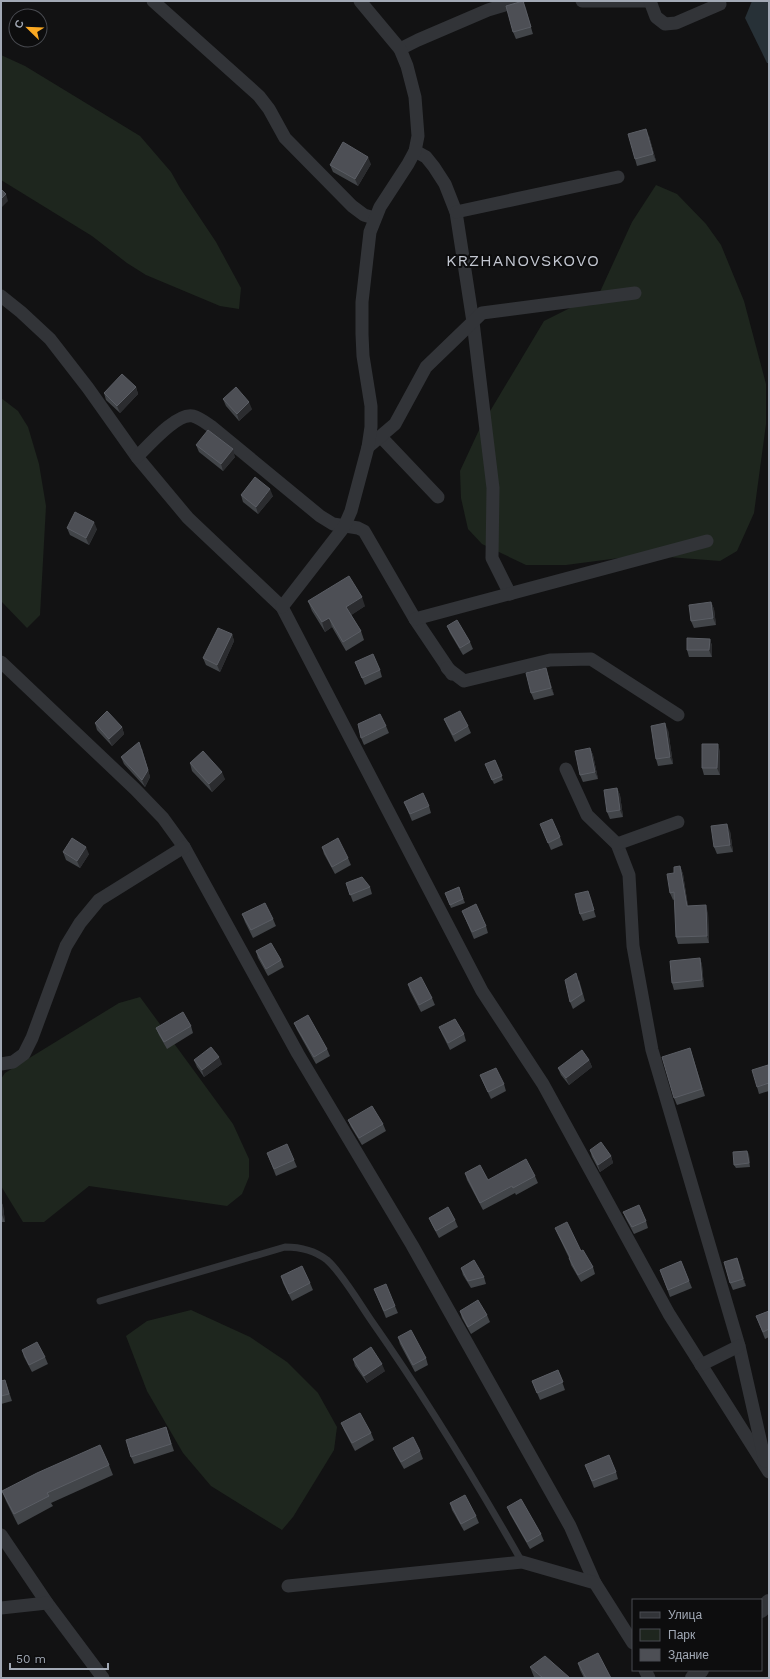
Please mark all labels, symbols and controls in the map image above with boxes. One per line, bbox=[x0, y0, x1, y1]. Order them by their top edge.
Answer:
north arrow bbox=[8, 8, 48, 48]
text: С bbox=[12, 18, 27, 30]
district label: KRZHANOVSKOVO bbox=[446, 251, 600, 270]
legend bbox=[632, 1599, 762, 1671]
text: Улица bbox=[668, 1608, 702, 1622]
text: Парк bbox=[668, 1628, 696, 1642]
scale bar bbox=[10, 1645, 108, 1671]
text: Здание bbox=[668, 1648, 709, 1662]
text: 50 m bbox=[16, 1652, 46, 1666]

